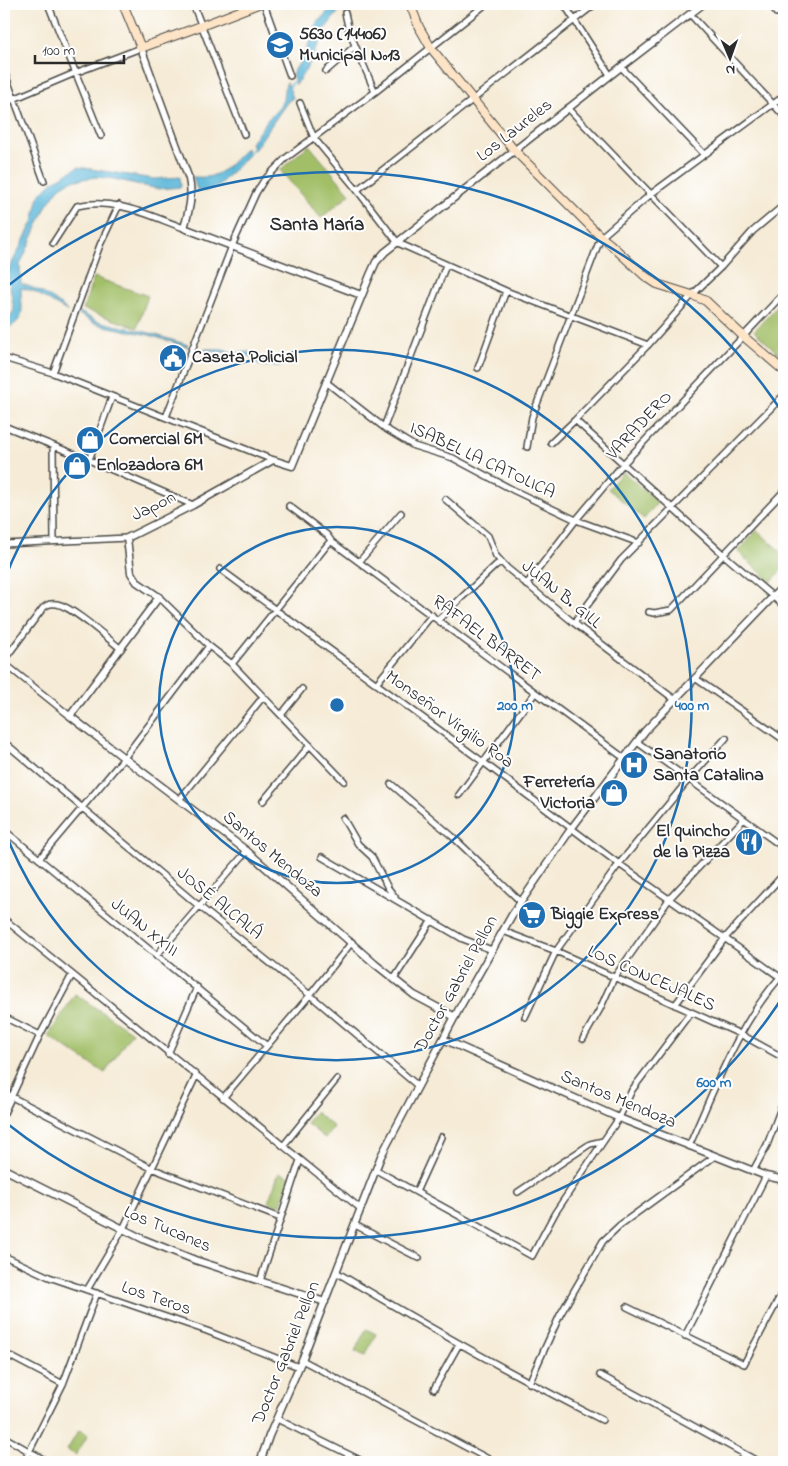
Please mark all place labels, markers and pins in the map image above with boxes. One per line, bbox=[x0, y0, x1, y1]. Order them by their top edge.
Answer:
place label: 5630 (14406) Municipal Nº13 bbox=[299, 22, 401, 69]
school or university icon: 5630 (14406) Municipal Nº13 bbox=[265, 30, 295, 60]
public building icon: Caseta Policial bbox=[158, 343, 188, 373]
place label: Caseta Policial bbox=[192, 345, 298, 371]
shop icon: Comercial 6M bbox=[75, 425, 105, 455]
place label: Comercial 6M bbox=[109, 427, 203, 453]
shop icon: Enlozadora 6M bbox=[62, 451, 92, 481]
place label: Enlozadora 6M bbox=[96, 453, 204, 479]
centre of rings bbox=[328, 696, 346, 714]
place label: Sanatorio Santa Catalina bbox=[653, 742, 764, 789]
hospital icon: Sanatorio Santa Catalina bbox=[619, 750, 649, 780]
place label: Ferretería Victoria bbox=[522, 770, 595, 817]
shop icon: Ferretería Victoria bbox=[599, 778, 629, 808]
place label: El quincho de la Pizza bbox=[653, 819, 730, 866]
restaurant icon: El quincho de la Pizza bbox=[734, 827, 764, 857]
supermarket icon: Biggie Express bbox=[517, 900, 547, 930]
place label: Biggie Express bbox=[550, 902, 659, 929]

